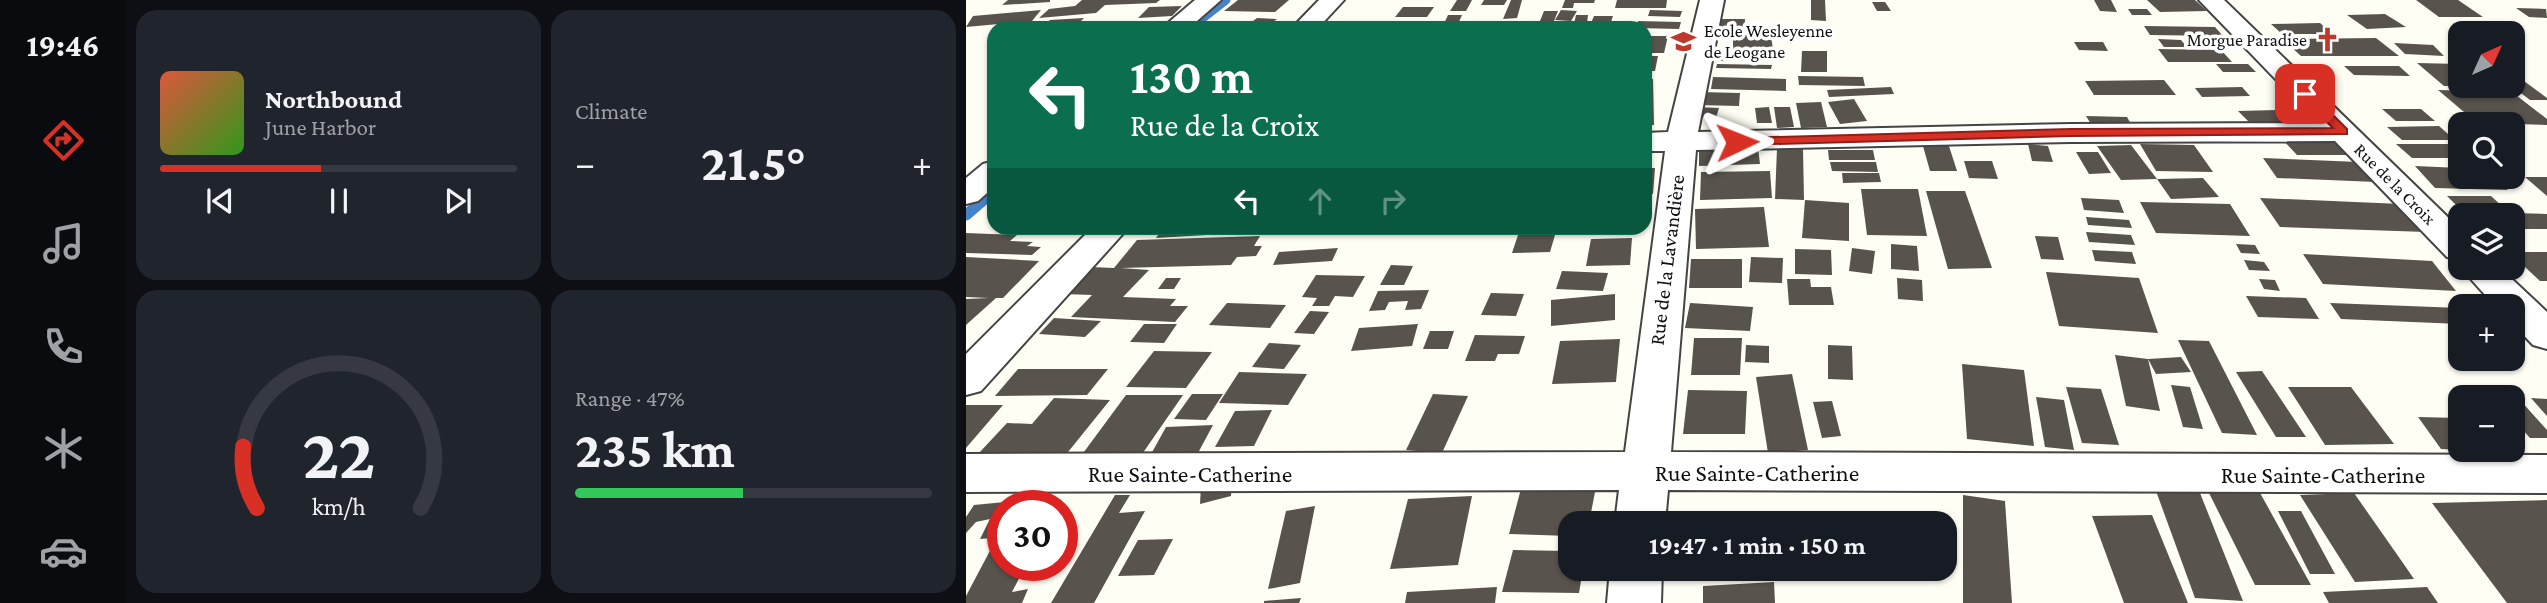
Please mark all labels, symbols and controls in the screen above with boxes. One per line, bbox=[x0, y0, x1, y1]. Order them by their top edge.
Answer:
place label: Ecole Wesleyenne de Leogane bbox=[1704, 21, 1833, 62]
north arrow bbox=[2448, 21, 2525, 98]
map controls bbox=[2448, 21, 2525, 462]
church icon: Morgue Paradise bbox=[2313, 26, 2341, 54]
text: 19:46 bbox=[26, 27, 100, 63]
school or university icon: Ecole Wesleyenne de Leogane bbox=[1670, 27, 1698, 55]
place label: Morgue Paradise bbox=[2187, 30, 2307, 50]
icon: left bbox=[1015, 49, 1106, 140]
text: 130 m bbox=[1130, 49, 1253, 104]
pin bbox=[2275, 64, 2335, 124]
icon: arrive bbox=[2286, 75, 2324, 113]
text: Northbound bbox=[265, 85, 402, 114]
text: Climate bbox=[575, 98, 647, 124]
position arrow bbox=[1700, 105, 1774, 179]
text: Rue de la Croix bbox=[1130, 107, 1319, 143]
button: search bbox=[2448, 112, 2525, 189]
text: June Harbor bbox=[265, 114, 376, 140]
icon: directions bbox=[39, 116, 88, 165]
text: 21.5° bbox=[701, 133, 806, 191]
street label: Rue de la Croix bbox=[2350, 139, 2440, 229]
text: − bbox=[575, 142, 595, 184]
text: + bbox=[912, 142, 932, 184]
street label: Rue de la Lavandière bbox=[1645, 173, 1689, 347]
icon: previous bbox=[201, 182, 239, 220]
icon: pause bbox=[320, 182, 358, 220]
icon: next bbox=[439, 182, 477, 220]
icon: left bbox=[1228, 182, 1266, 220]
icon: ahead bbox=[1301, 182, 1339, 220]
icon: right bbox=[1374, 182, 1412, 220]
button: layers bbox=[2448, 203, 2525, 280]
icon: music bbox=[39, 219, 88, 268]
button: + bbox=[2448, 294, 2525, 371]
icon: phone bbox=[39, 322, 88, 371]
text: Range · 47% bbox=[575, 385, 685, 411]
button: − bbox=[2448, 385, 2525, 462]
text: 22 bbox=[302, 413, 375, 494]
text: 235 km bbox=[575, 420, 735, 478]
icon: climate bbox=[39, 424, 88, 473]
street label: Rue Sainte-Catherine bbox=[1655, 459, 1859, 486]
street label: Rue Sainte-Catherine bbox=[1088, 460, 1292, 487]
street label: Rue Sainte-Catherine bbox=[2221, 461, 2425, 488]
speed limit sign: 30 bbox=[987, 490, 1078, 581]
text: km/h bbox=[312, 492, 365, 519]
icon: car bbox=[39, 527, 88, 576]
text: 19:47 · 1 min · 150 m bbox=[1649, 531, 1866, 560]

